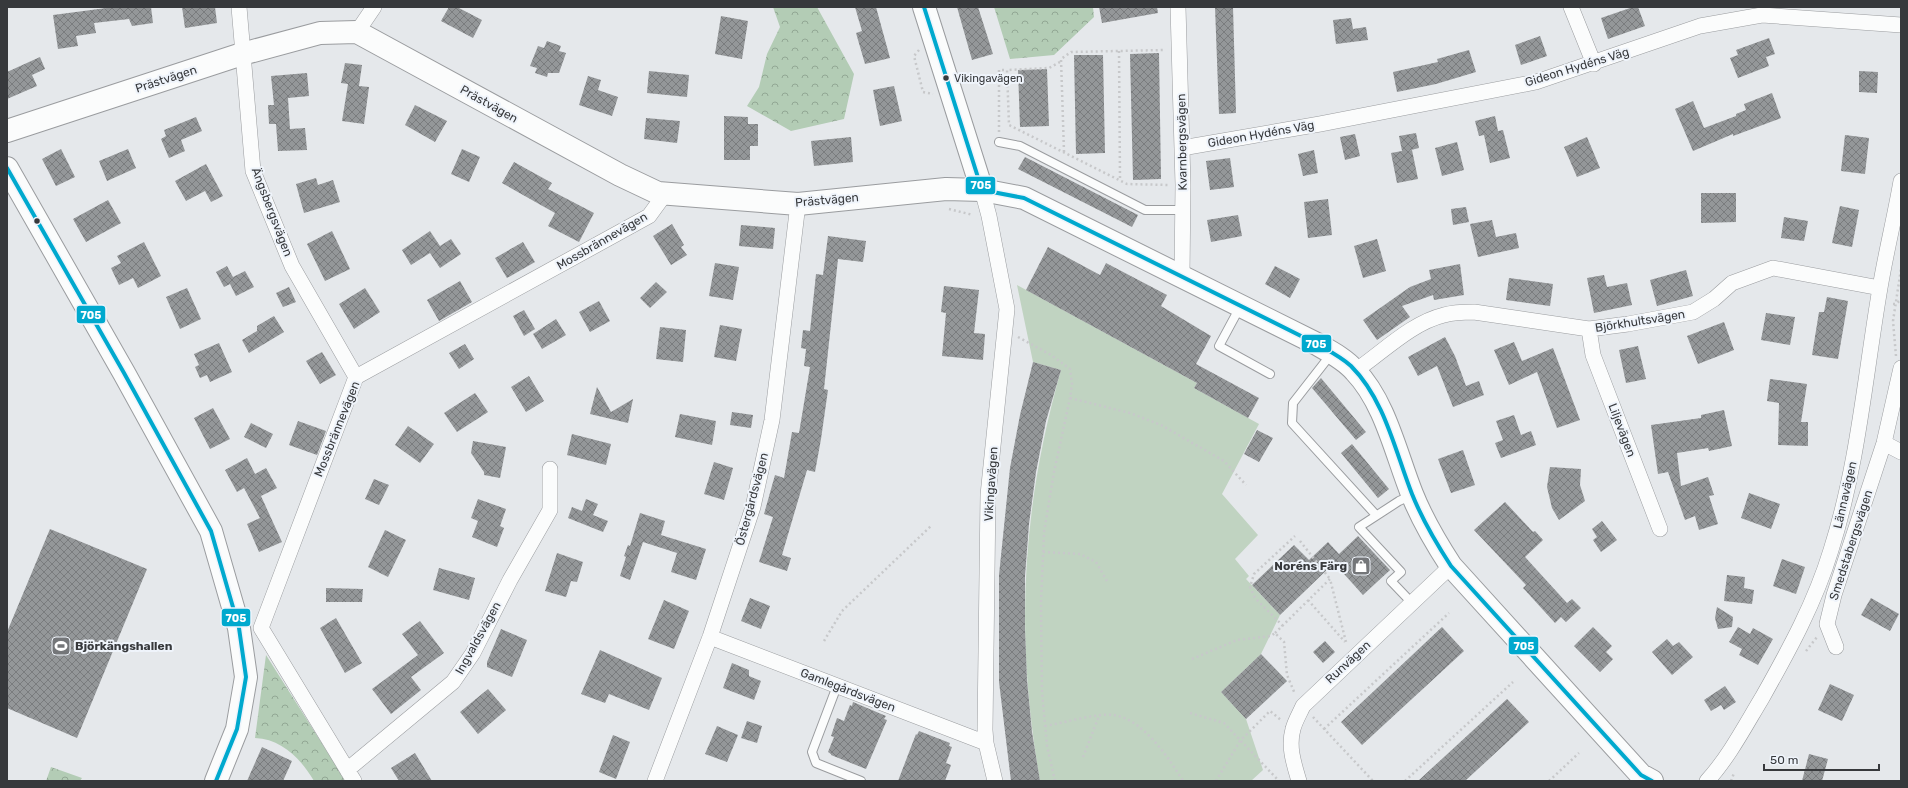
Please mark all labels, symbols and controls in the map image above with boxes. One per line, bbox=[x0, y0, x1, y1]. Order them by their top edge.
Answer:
street label: Gideon Hydéns Väg bbox=[1523, 45, 1631, 89]
street label: Prästvägen bbox=[134, 62, 198, 96]
place label: Vikingavägen bbox=[954, 72, 1023, 85]
marker: Vikingavägen bbox=[941, 73, 951, 83]
street label: Prästvägen bbox=[458, 82, 520, 126]
street label: Kvarnbergsvägen bbox=[1174, 93, 1190, 191]
street label: Gideon Hydéns Väg bbox=[1207, 118, 1315, 150]
street label: Ängsbergsvägen bbox=[249, 166, 295, 258]
line badge: 705 bbox=[965, 176, 996, 195]
text: 705 bbox=[971, 179, 991, 192]
street label: Prästvägen bbox=[795, 190, 859, 210]
street label: Mossbrännevägen bbox=[554, 209, 650, 273]
unlabelled marker bbox=[32, 216, 42, 226]
line badge: 705 bbox=[76, 305, 106, 324]
street label: Björkhultsvägen bbox=[1594, 307, 1686, 335]
text: 705 bbox=[81, 309, 101, 322]
line badge: 705 bbox=[1301, 334, 1332, 353]
text: 705 bbox=[1306, 338, 1326, 351]
street label: Mossbrännevägen bbox=[311, 379, 363, 479]
street label: Liljevägen bbox=[1605, 401, 1639, 459]
street label: Vikingavägen bbox=[981, 446, 1001, 522]
street label: Östergårdsvägen bbox=[733, 451, 771, 547]
street label: Lännavägen bbox=[1830, 460, 1860, 530]
street label: Smedstabergsvägen bbox=[1827, 488, 1875, 602]
shop icon: Noréns Färg bbox=[1350, 555, 1372, 577]
place label: Noréns Färg bbox=[1274, 559, 1347, 573]
street label: Ingvaldsvägen bbox=[452, 599, 504, 677]
line badge: 705 bbox=[221, 608, 251, 627]
text: 705 bbox=[226, 612, 246, 625]
sports icon: Björkängshallen bbox=[50, 635, 72, 657]
line badge: 705 bbox=[1508, 636, 1539, 655]
street label: Runvägen bbox=[1323, 638, 1373, 686]
place label: Björkängshallen bbox=[75, 639, 173, 653]
text: 705 bbox=[1514, 640, 1534, 653]
street label: Gamlegårdsvägen bbox=[799, 665, 897, 715]
scale bar bbox=[1764, 746, 1879, 772]
text: 50 m bbox=[1770, 753, 1798, 767]

